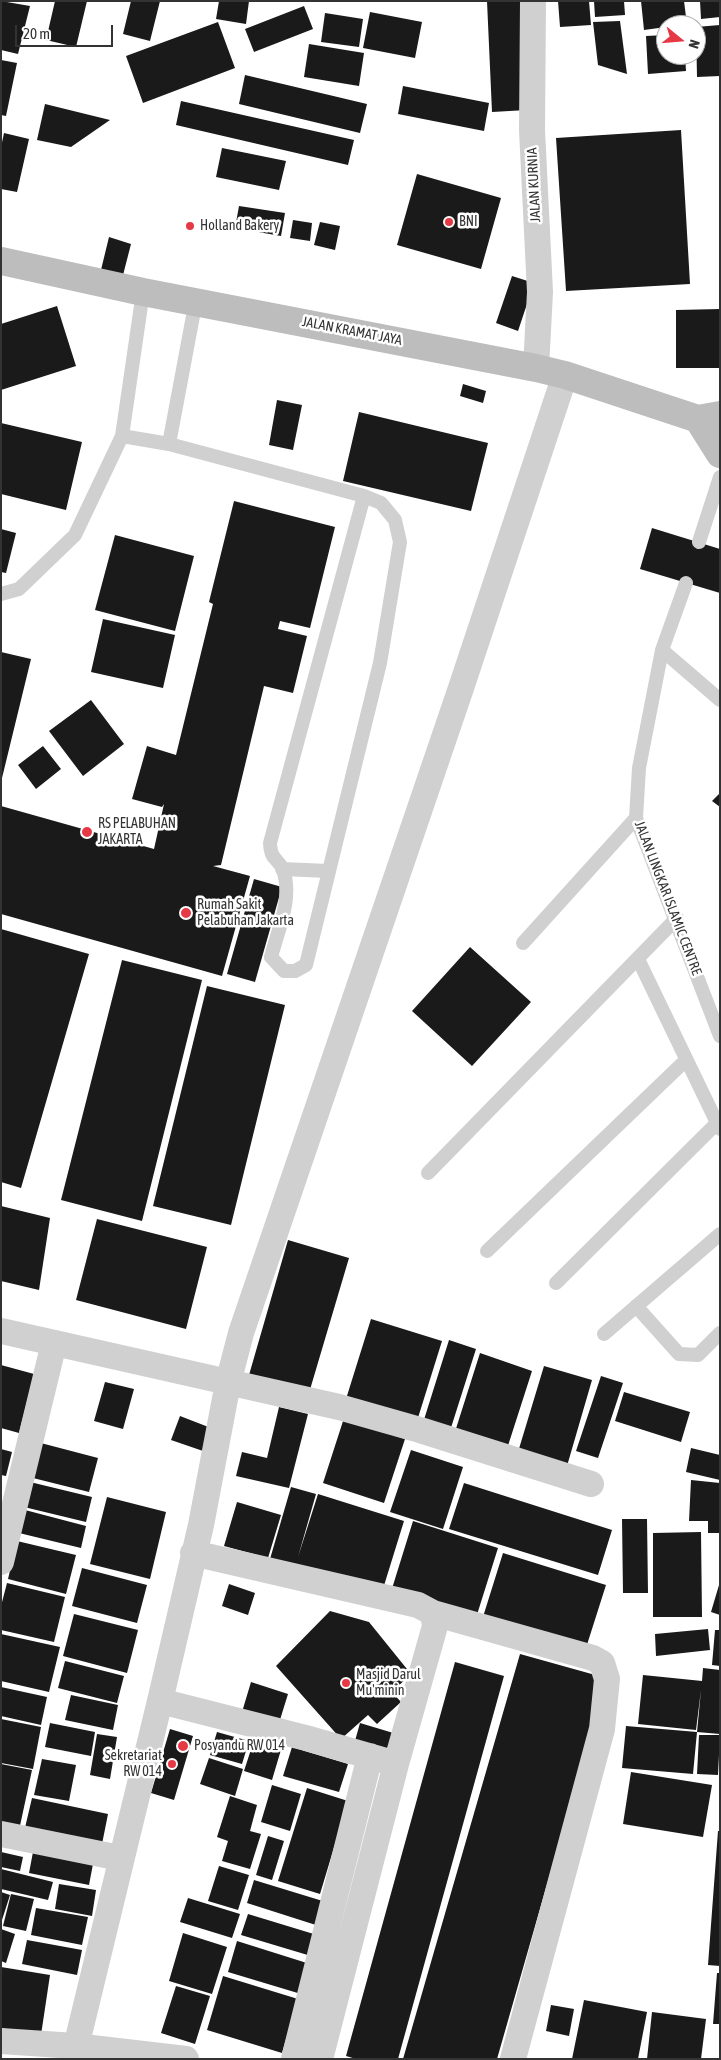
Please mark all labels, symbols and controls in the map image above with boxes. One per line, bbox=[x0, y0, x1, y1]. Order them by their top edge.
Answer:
scale bar bbox=[18, 15, 115, 47]
north arrow bbox=[656, 15, 706, 65]
text: 20 m bbox=[23, 25, 50, 42]
text: N bbox=[686, 38, 703, 50]
street label: JALAN KURNIA bbox=[524, 147, 544, 223]
place label: BNI bbox=[459, 214, 477, 230]
marker: BNI bbox=[443, 216, 455, 228]
place label: Holland Bakery bbox=[200, 218, 279, 234]
marker: Holland Bakery bbox=[184, 220, 196, 232]
street label: JALAN KRAMAT JAYA bbox=[301, 313, 403, 349]
place label: RS PELABUHAN JAKARTA bbox=[98, 816, 176, 849]
street label: JALAN LINGKAR ISLAMIC CENTRE bbox=[631, 819, 705, 977]
marker: RS PELABUHAN JAKARTA bbox=[80, 825, 94, 839]
place label: Rumah Sakit Pelabuhan Jakarta bbox=[197, 897, 294, 930]
marker: Rumah Sakit Pelabuhan Jakarta bbox=[179, 906, 193, 920]
place label: Masjid Darul Mu'minin bbox=[356, 1667, 421, 1700]
marker: Masjid Darul Mu'minin bbox=[340, 1677, 352, 1689]
place label: Posyandu RW 014 bbox=[194, 1738, 285, 1754]
marker: Posyandu RW 014 bbox=[176, 1739, 190, 1753]
place label: Sekretariat RW 014 bbox=[105, 1748, 162, 1780]
marker: Sekretariat RW 014 bbox=[166, 1758, 178, 1770]

